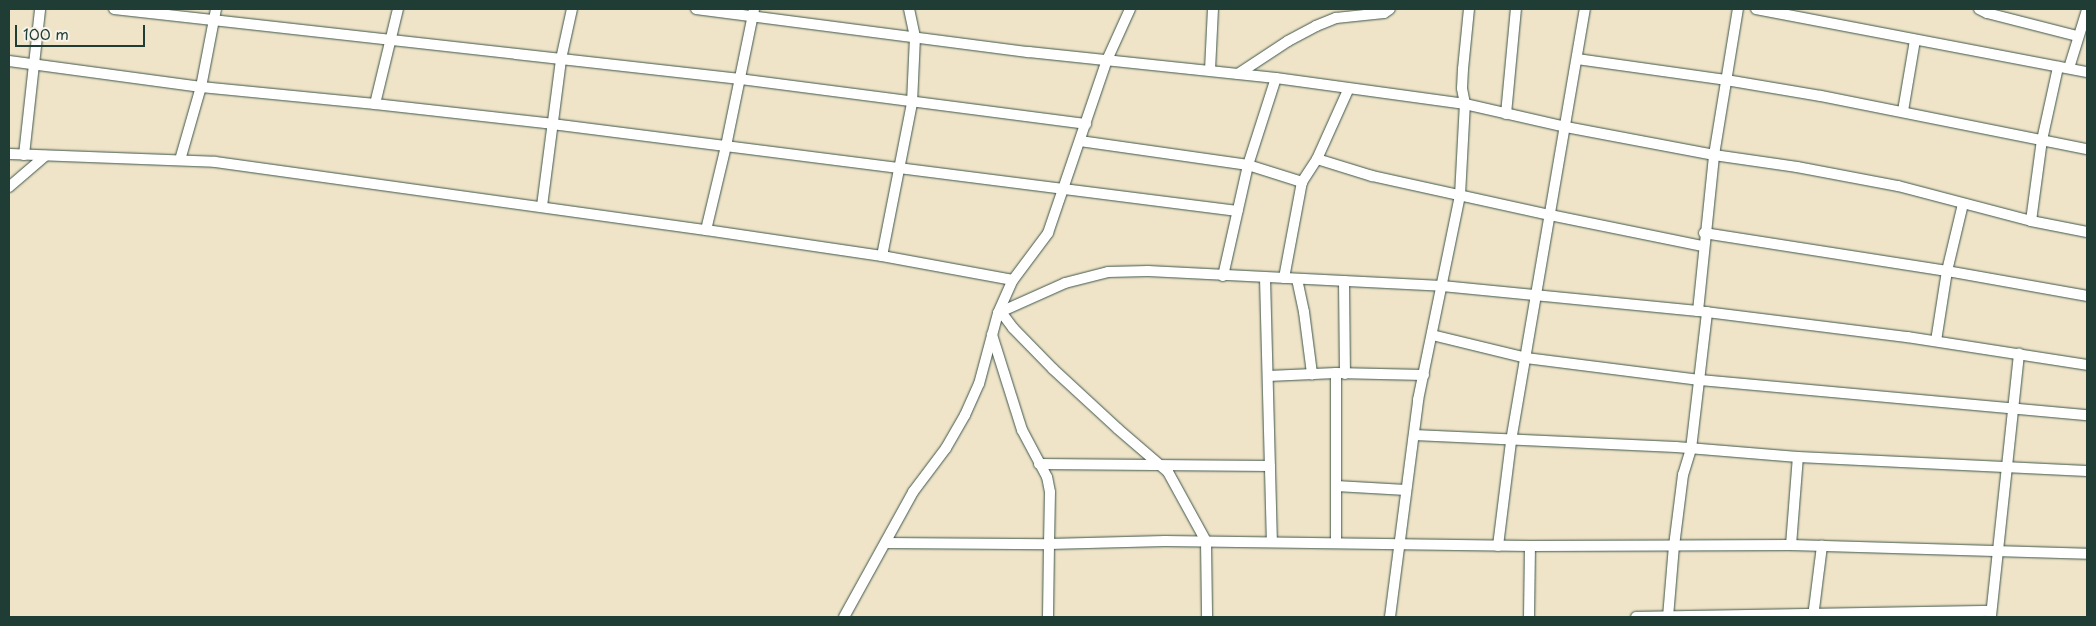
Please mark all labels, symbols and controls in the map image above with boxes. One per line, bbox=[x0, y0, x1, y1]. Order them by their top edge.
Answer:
scale bar bbox=[18, 15, 148, 47]
text: 100 m bbox=[23, 22, 69, 45]

